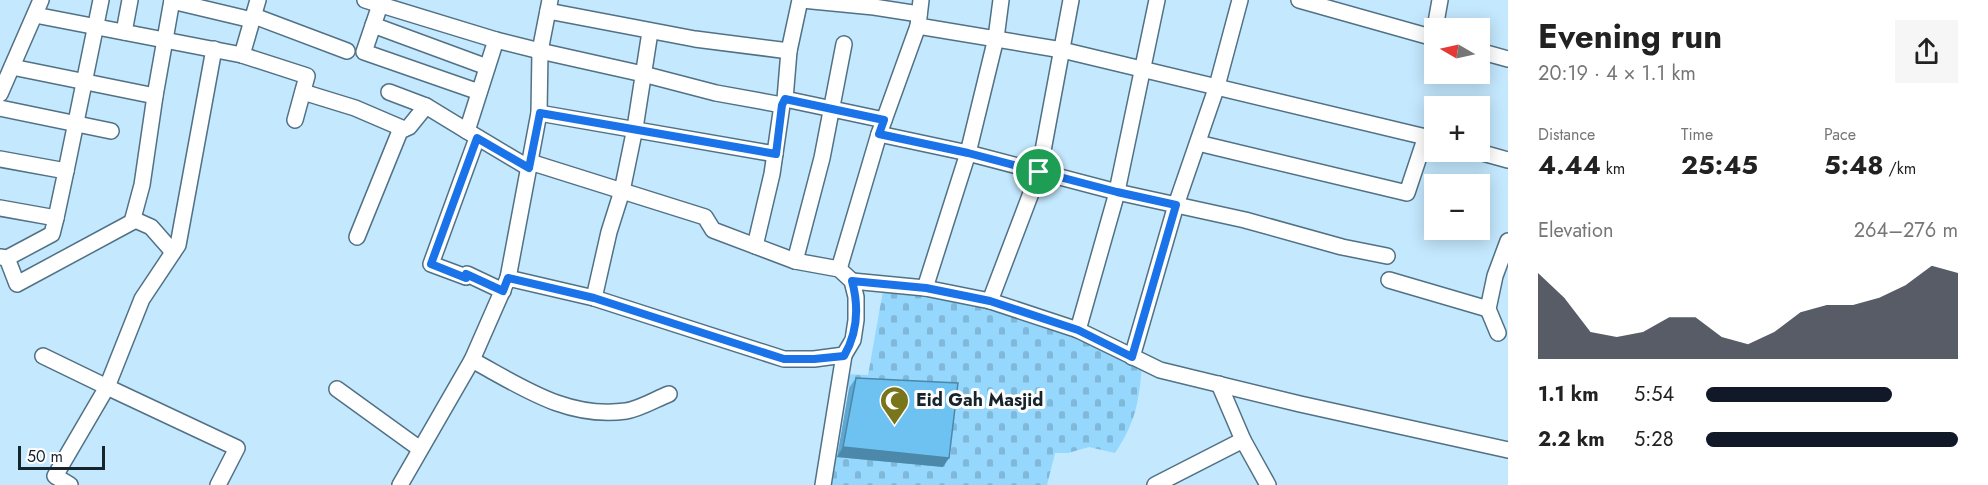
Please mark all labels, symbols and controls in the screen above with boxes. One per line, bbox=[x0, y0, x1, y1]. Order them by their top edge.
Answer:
text: Evening run bbox=[1538, 13, 1722, 60]
north arrow bbox=[1424, 18, 1490, 84]
map controls bbox=[1424, 18, 1490, 240]
button: share bbox=[1895, 20, 1958, 83]
text: 20:19 · 4 × 1.1 km bbox=[1538, 59, 1696, 88]
button: + bbox=[1424, 96, 1490, 162]
text: Distance bbox=[1538, 123, 1595, 146]
text: Time bbox=[1681, 123, 1713, 146]
text: Pace bbox=[1824, 123, 1856, 146]
pin bbox=[1013, 146, 1064, 197]
text: 4.44 bbox=[1538, 146, 1601, 184]
text: 25:45 bbox=[1681, 146, 1758, 184]
text: 5:48 bbox=[1824, 146, 1884, 184]
icon: arrive bbox=[1022, 155, 1055, 188]
text: km bbox=[1601, 157, 1625, 180]
text: /km bbox=[1884, 157, 1916, 180]
button: − bbox=[1424, 174, 1490, 240]
text: Elevation bbox=[1538, 216, 1613, 245]
text: 264–276 m bbox=[1854, 216, 1958, 245]
text: 1.1 km bbox=[1538, 380, 1599, 409]
text: 5:54 bbox=[1634, 380, 1674, 409]
mosque icon: Eid Gah Masjid bbox=[879, 384, 911, 426]
place label: Eid Gah Masjid bbox=[916, 387, 1043, 413]
text: 2.2 km bbox=[1538, 425, 1605, 454]
text: 5:28 bbox=[1634, 425, 1674, 454]
scale bar bbox=[18, 443, 105, 470]
text: 50 m bbox=[27, 445, 63, 468]

